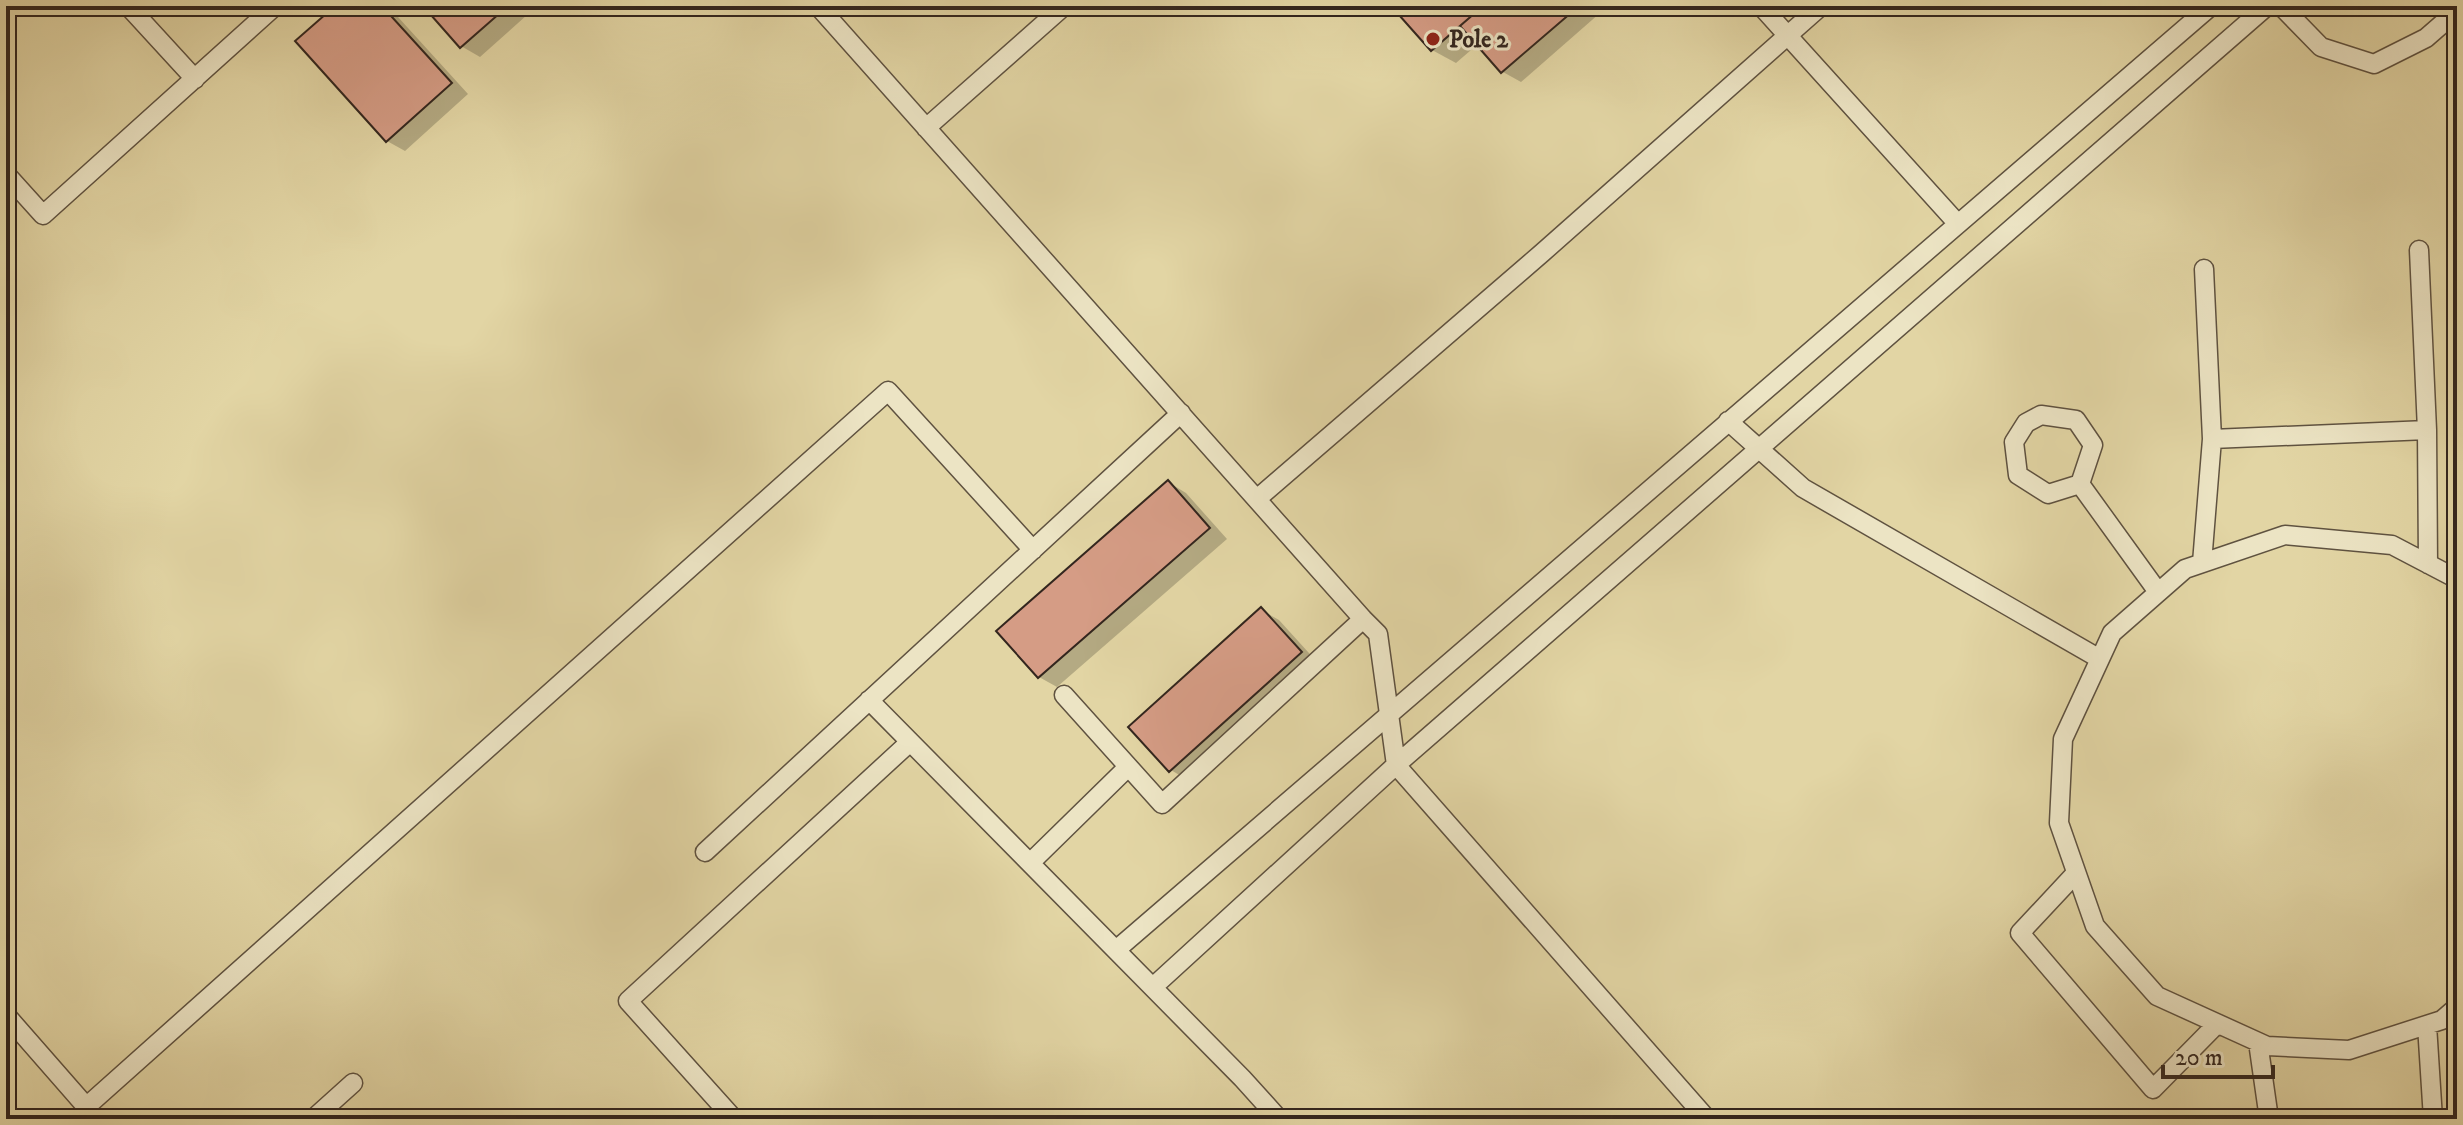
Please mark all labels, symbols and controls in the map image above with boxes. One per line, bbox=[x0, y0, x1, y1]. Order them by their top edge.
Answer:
place label: Pole 2 bbox=[1449, 25, 1509, 55]
marker: Pole 2 bbox=[1424, 30, 1442, 48]
scale bar bbox=[2163, 1029, 2273, 1079]
text: 20 m bbox=[2175, 1043, 2223, 1073]

